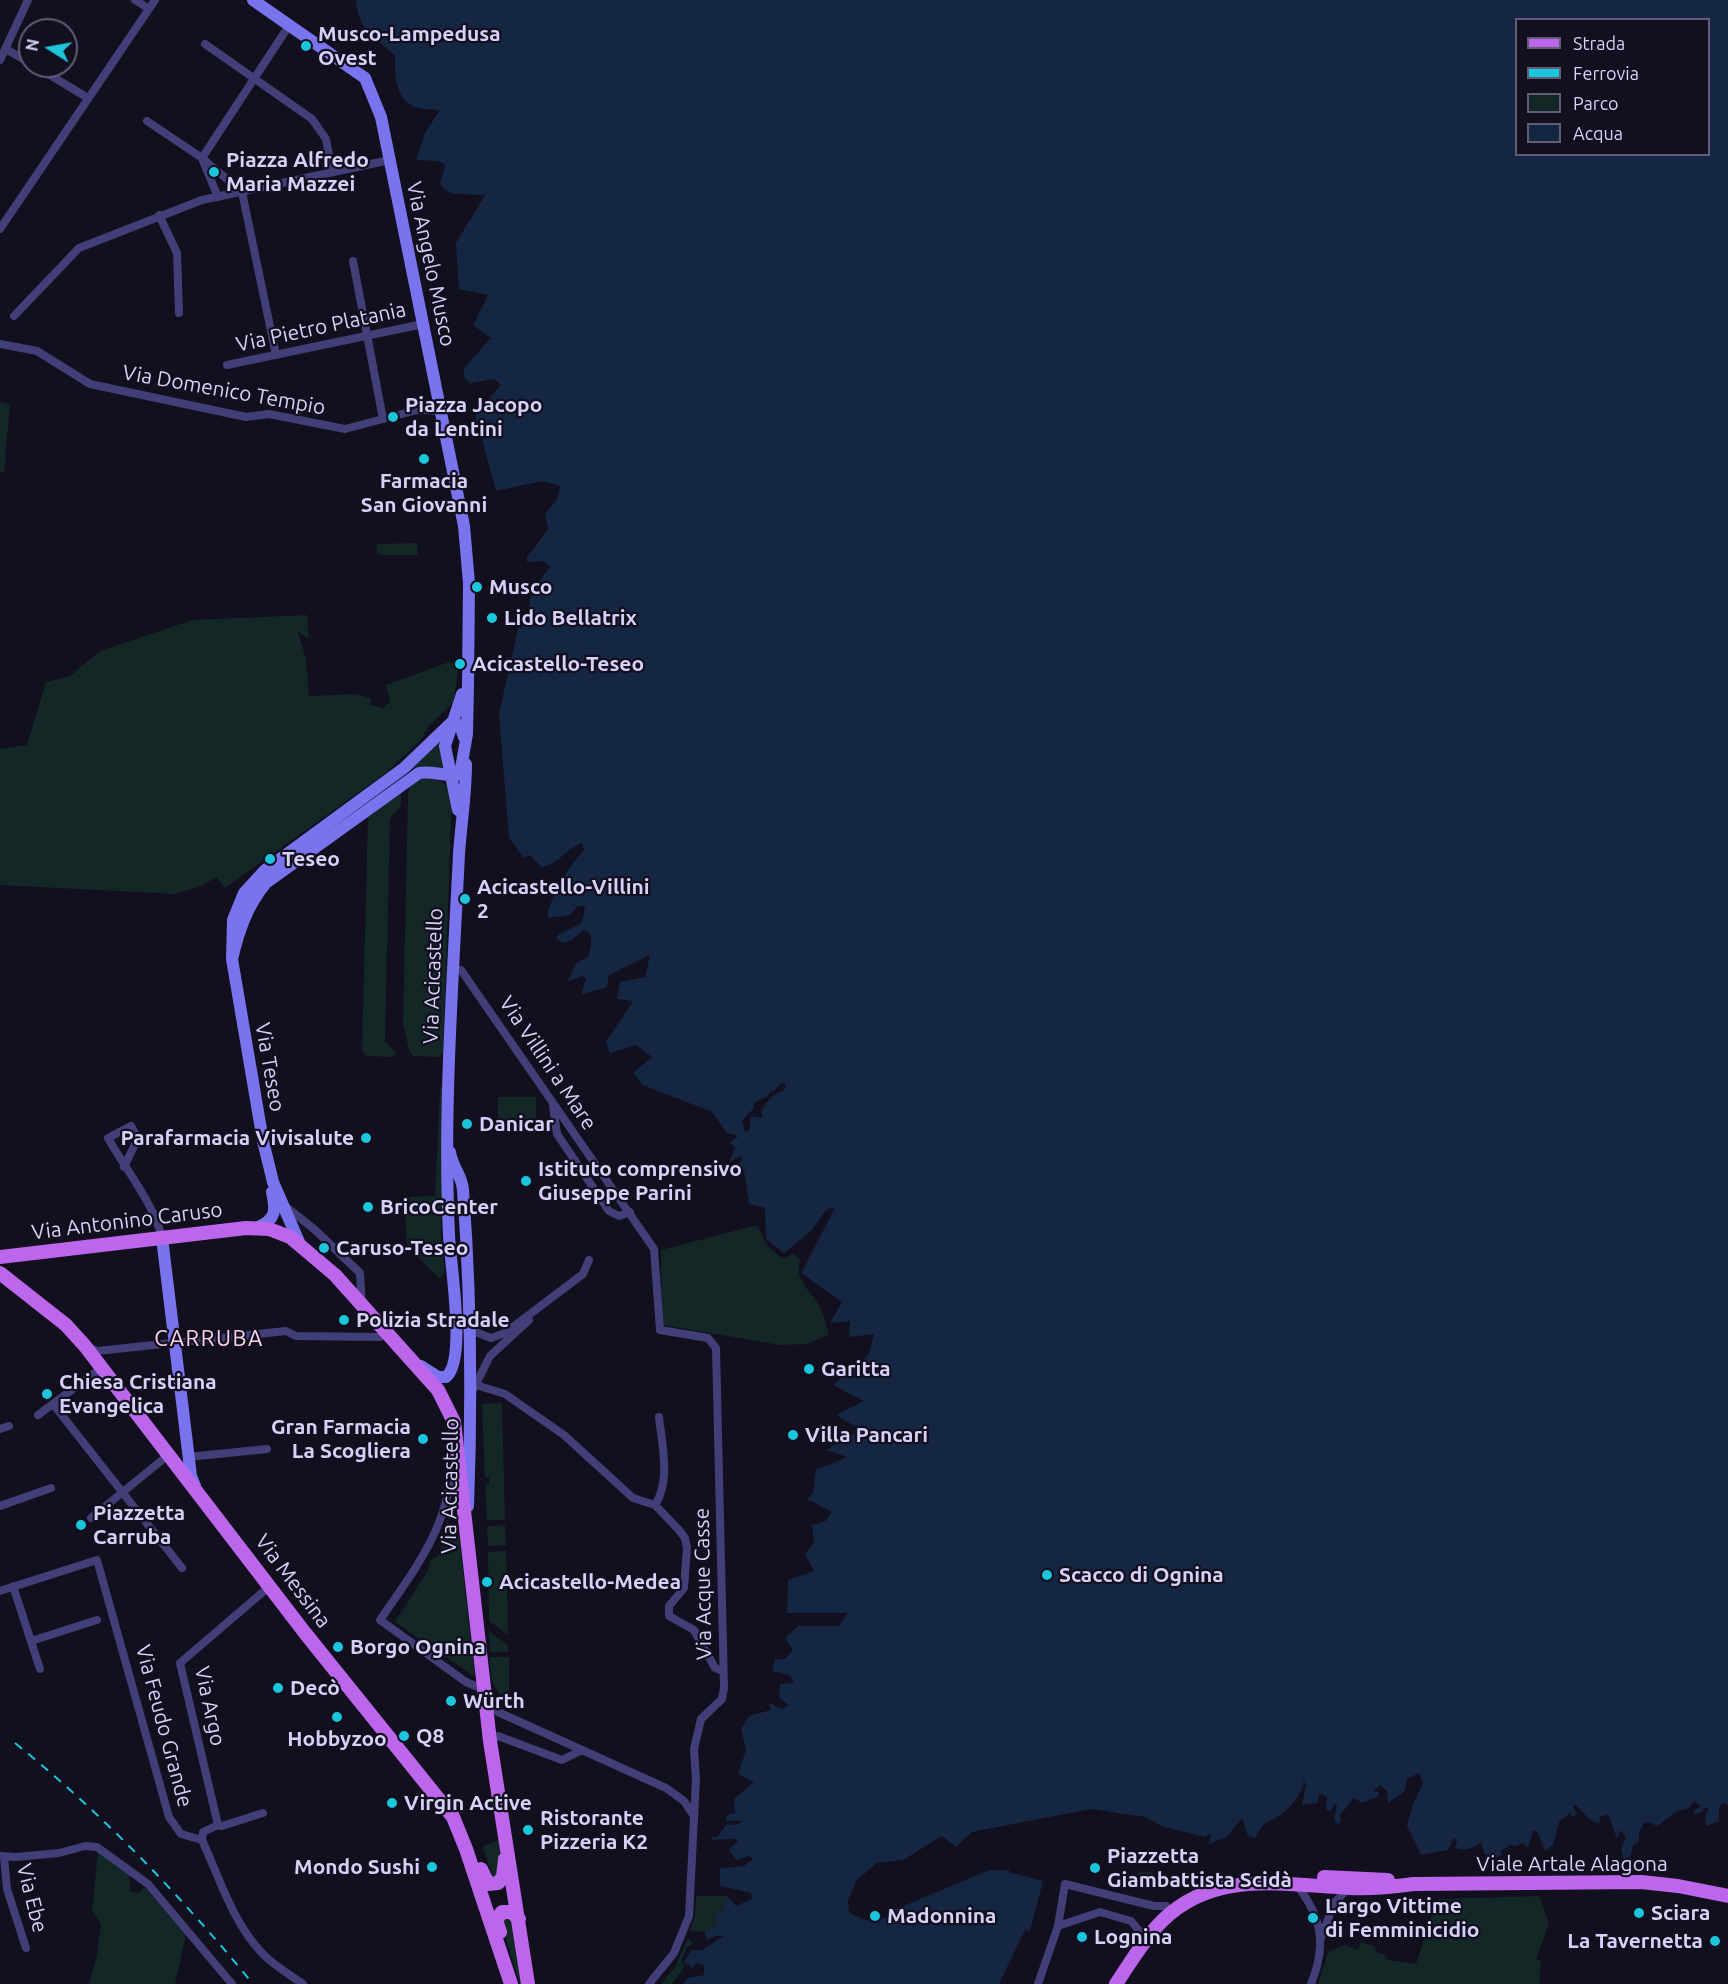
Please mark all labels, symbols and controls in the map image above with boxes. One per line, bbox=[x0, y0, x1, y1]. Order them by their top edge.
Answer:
north arrow bbox=[18, 18, 78, 78]
legend bbox=[1515, 18, 1710, 156]
place label: Musco-Lampedusa Ovest bbox=[318, 21, 501, 71]
text: Strada bbox=[1573, 33, 1625, 53]
text: N bbox=[22, 37, 42, 53]
marker: Musco-Lampedusa Ovest bbox=[299, 39, 313, 53]
text: Ferrovia bbox=[1573, 63, 1639, 83]
text: Parco bbox=[1573, 93, 1619, 113]
text: Acqua bbox=[1573, 123, 1623, 143]
place label: Piazza Alfredo Maria Mazzei bbox=[226, 147, 369, 197]
marker: Piazza Alfredo Maria Mazzei bbox=[207, 165, 221, 179]
street label: Via Angelo Musco bbox=[401, 179, 461, 349]
street label: Via Pietro Platania bbox=[234, 297, 408, 357]
street label: Via Domenico Tempio bbox=[121, 360, 327, 420]
place label: Piazza Jacopo da Lentini bbox=[405, 392, 542, 442]
marker: Piazza Jacopo da Lentini bbox=[386, 410, 400, 424]
marker: Farmacia San Giovanni bbox=[417, 452, 431, 466]
place label: Farmacia San Giovanni bbox=[361, 468, 487, 518]
place label: Musco bbox=[489, 574, 552, 600]
marker: Musco bbox=[470, 580, 484, 594]
place label: Lido Bellatrix bbox=[504, 605, 637, 631]
marker: Lido Bellatrix bbox=[485, 611, 499, 625]
place label: Acicastello-Teseo bbox=[472, 651, 644, 677]
marker: Acicastello-Teseo bbox=[453, 657, 467, 671]
place label: Teseo bbox=[282, 846, 340, 872]
marker: Teseo bbox=[263, 852, 277, 866]
place label: Acicastello-Villini 2 bbox=[477, 874, 650, 924]
marker: Acicastello-Villini 2 bbox=[458, 892, 472, 906]
street label: Via Acicastello bbox=[418, 908, 448, 1044]
street label: Via Villini a Mare bbox=[494, 991, 602, 1135]
street label: Via Teseo bbox=[250, 1021, 290, 1113]
place label: Danicar bbox=[479, 1111, 554, 1137]
marker: Danicar bbox=[460, 1117, 474, 1131]
place label: Parafarmacia Vivisalute bbox=[120, 1125, 354, 1151]
marker: Parafarmacia Vivisalute bbox=[359, 1131, 373, 1145]
place label: Istituto comprensivo Giuseppe Parini bbox=[538, 1156, 742, 1206]
marker: Istituto comprensivo Giuseppe Parini bbox=[519, 1174, 533, 1188]
place label: BricoCenter bbox=[380, 1194, 498, 1220]
street label: Via Antonino Caruso bbox=[30, 1197, 224, 1245]
marker: BricoCenter bbox=[361, 1200, 375, 1214]
place label: Caruso-Teseo bbox=[336, 1235, 468, 1261]
marker: Caruso-Teseo bbox=[317, 1241, 331, 1255]
place label: Polizia Stradale bbox=[356, 1307, 510, 1333]
marker: Polizia Stradale bbox=[337, 1313, 351, 1327]
district label: CARRUBA bbox=[154, 1326, 264, 1352]
place label: Garitta bbox=[821, 1356, 891, 1382]
marker: Garitta bbox=[802, 1362, 816, 1376]
place label: Chiesa Cristiana Evangelica bbox=[59, 1369, 217, 1419]
marker: Chiesa Cristiana Evangelica bbox=[40, 1387, 54, 1401]
place label: Gran Farmacia La Scogliera bbox=[271, 1414, 411, 1464]
street label: Via Acicastello bbox=[436, 1418, 464, 1554]
place label: Villa Pancari bbox=[805, 1422, 928, 1448]
marker: Villa Pancari bbox=[786, 1428, 800, 1442]
marker: Gran Farmacia La Scogliera bbox=[416, 1432, 430, 1446]
place label: Piazzetta Carruba bbox=[93, 1500, 185, 1550]
street label: Via Acque Casse bbox=[689, 1508, 717, 1660]
marker: Piazzetta Carruba bbox=[74, 1518, 88, 1532]
street label: Via Messina bbox=[250, 1529, 336, 1633]
place label: Scacco di Ognina bbox=[1059, 1562, 1224, 1588]
marker: Scacco di Ognina bbox=[1040, 1568, 1054, 1582]
place label: Acicastello-Medea bbox=[499, 1569, 681, 1595]
marker: Acicastello-Medea bbox=[480, 1575, 494, 1589]
place label: Borgo Ognina bbox=[350, 1634, 486, 1660]
marker: Borgo Ognina bbox=[331, 1640, 345, 1654]
street label: Via Feudo Grande bbox=[130, 1642, 198, 1810]
street label: Via Argo bbox=[189, 1664, 231, 1748]
place label: Decò bbox=[290, 1675, 340, 1701]
marker: Decò bbox=[271, 1681, 285, 1695]
place label: Würth bbox=[463, 1688, 525, 1714]
marker: Würth bbox=[444, 1694, 458, 1708]
marker: Hobbyzoo bbox=[330, 1710, 344, 1724]
place label: Q8 bbox=[416, 1723, 444, 1749]
place label: Hobbyzoo bbox=[287, 1726, 387, 1752]
marker: Q8 bbox=[397, 1729, 411, 1743]
place label: Virgin Active bbox=[404, 1790, 532, 1816]
marker: Virgin Active bbox=[385, 1796, 399, 1810]
place label: Ristorante Pizzeria K2 bbox=[540, 1805, 648, 1855]
marker: Ristorante Pizzeria K2 bbox=[521, 1823, 535, 1837]
place label: Piazzetta Giambattista Scidà bbox=[1107, 1843, 1292, 1893]
street label: Viale Artale Alagona bbox=[1476, 1851, 1668, 1877]
place label: Mondo Sushi bbox=[294, 1854, 420, 1880]
marker: Mondo Sushi bbox=[425, 1860, 439, 1874]
street label: Via Ebe bbox=[11, 1861, 53, 1935]
marker: Piazzetta Giambattista Scidà bbox=[1088, 1861, 1102, 1875]
place label: Largo Vittime di Femminicidio bbox=[1325, 1893, 1480, 1943]
place label: Sciara bbox=[1651, 1900, 1710, 1926]
place label: Madonnina bbox=[887, 1903, 996, 1929]
marker: Sciara bbox=[1632, 1906, 1646, 1920]
marker: Madonnina bbox=[868, 1909, 882, 1923]
marker: Largo Vittime di Femminicidio bbox=[1306, 1911, 1320, 1925]
place label: Lognina bbox=[1094, 1924, 1172, 1950]
place label: La Tavernetta bbox=[1567, 1928, 1703, 1954]
marker: Lognina bbox=[1075, 1930, 1089, 1944]
marker: La Tavernetta bbox=[1708, 1934, 1722, 1948]

